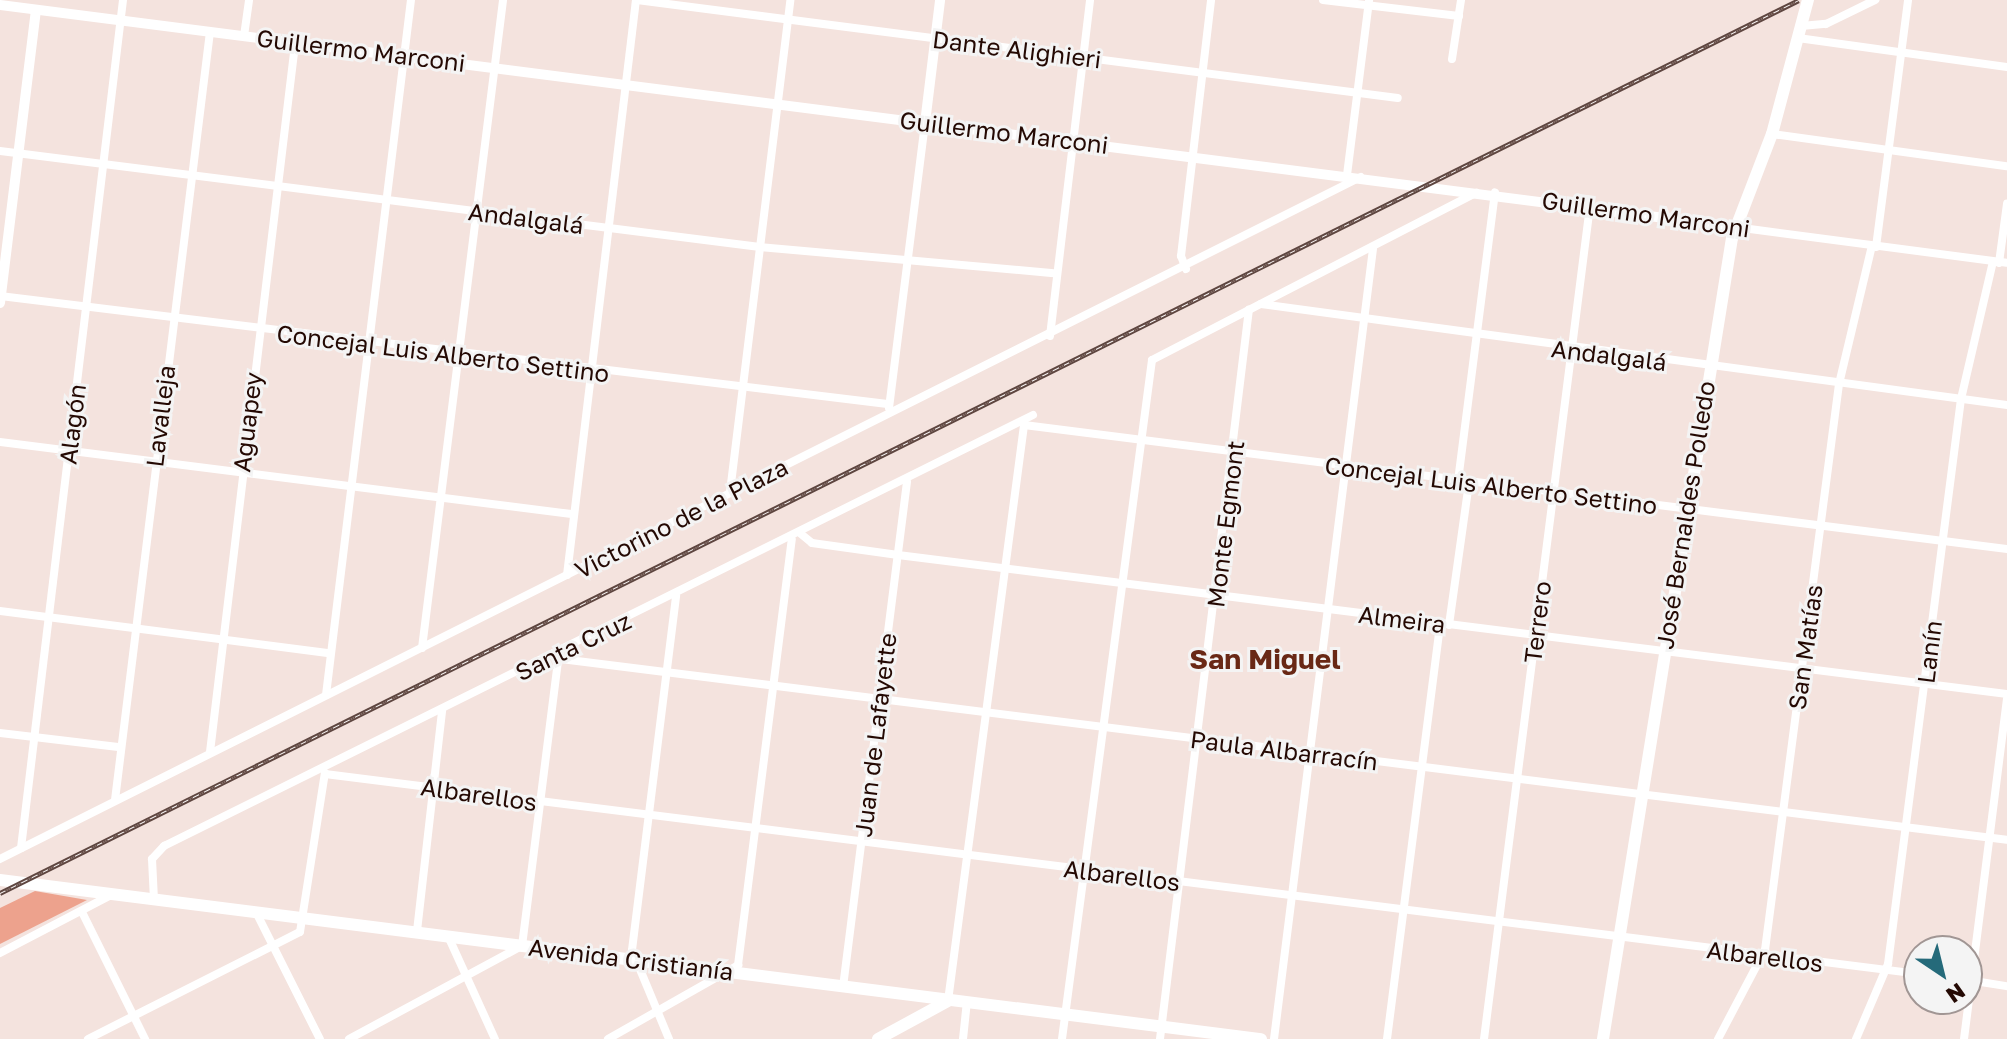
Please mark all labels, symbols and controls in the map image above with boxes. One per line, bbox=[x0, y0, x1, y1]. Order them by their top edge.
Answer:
street label: Guillermo Marconi bbox=[255, 23, 467, 77]
street label: Dante Alighieri bbox=[931, 24, 1103, 74]
street label: Guillermo Marconi bbox=[898, 105, 1110, 159]
street label: Guillermo Marconi bbox=[1540, 185, 1752, 243]
street label: Andalgalá bbox=[467, 197, 585, 239]
street label: Concejal Luis Alberto Settino bbox=[275, 318, 611, 388]
street label: Andalgalá bbox=[1550, 334, 1668, 376]
street label: Lavalleja bbox=[139, 363, 181, 469]
street label: Aguapey bbox=[227, 370, 267, 474]
street label: José Bernaldes Polledo bbox=[1650, 379, 1720, 651]
street label: Alagón bbox=[53, 382, 91, 466]
street label: Monte Egmont bbox=[1200, 439, 1250, 609]
street label: Concejal Luis Alberto Settino bbox=[1323, 450, 1659, 520]
street label: Victorino de la Plaza bbox=[570, 452, 792, 584]
street label: Terrero bbox=[1518, 579, 1556, 665]
street label: San Matías bbox=[1782, 583, 1828, 711]
street label: Almeira bbox=[1357, 599, 1447, 639]
street label: Santa Cruz bbox=[510, 606, 636, 686]
street label: Lanín bbox=[1911, 619, 1947, 685]
street label: Juan de Lafayette bbox=[848, 631, 902, 839]
district label: San Miguel bbox=[1189, 642, 1341, 676]
street label: Paula Albarracín bbox=[1189, 724, 1379, 776]
street label: Albarellos bbox=[419, 772, 539, 816]
street label: Albarellos bbox=[1062, 854, 1182, 896]
street label: Avenida Cristianía bbox=[527, 932, 735, 986]
street label: Albarellos bbox=[1705, 935, 1825, 977]
north arrow bbox=[1903, 935, 1983, 1015]
text: N bbox=[1941, 978, 1971, 1009]

